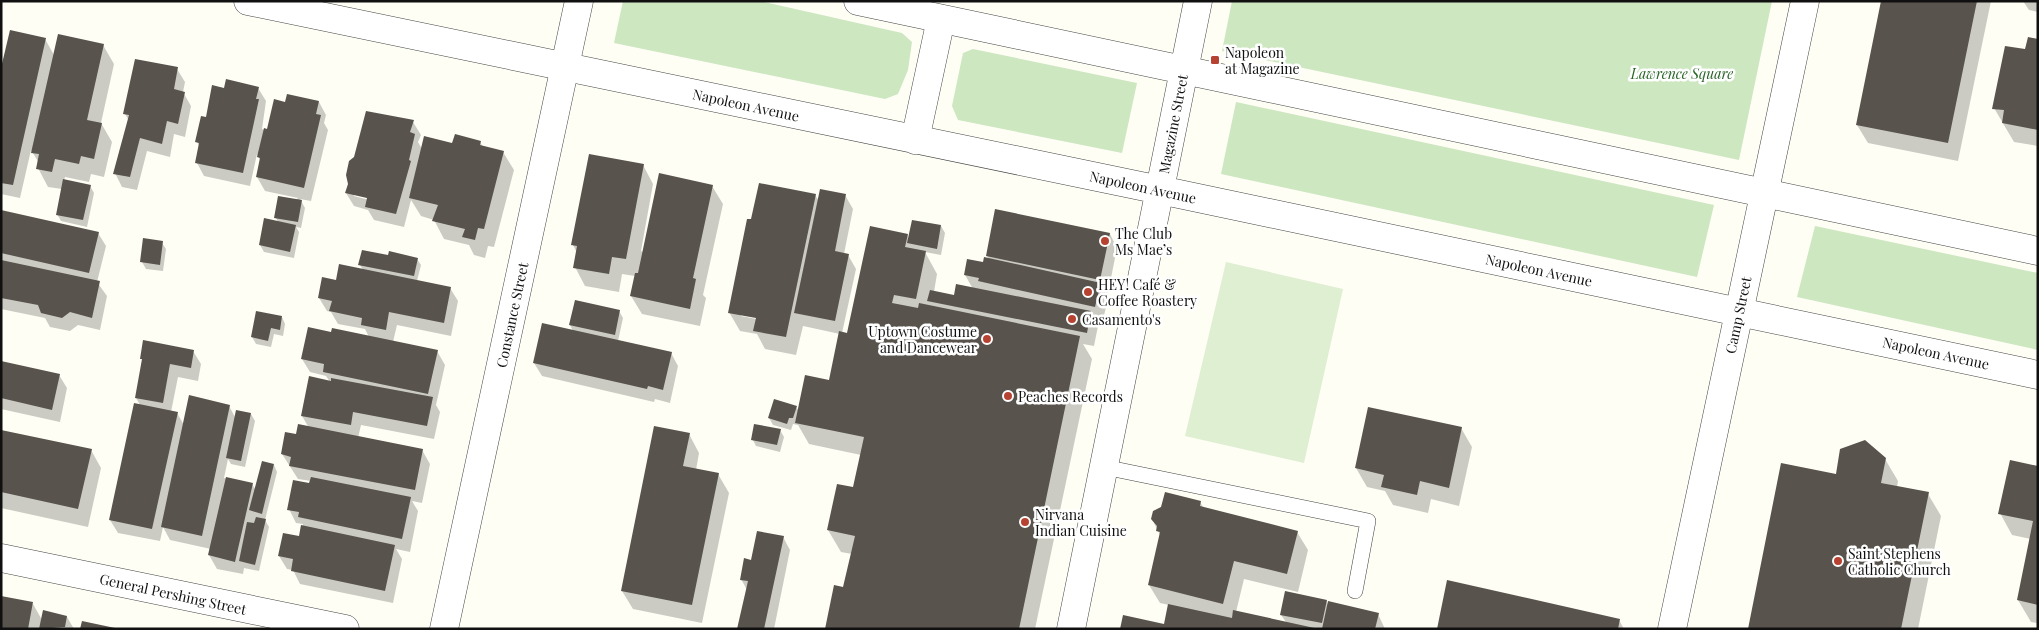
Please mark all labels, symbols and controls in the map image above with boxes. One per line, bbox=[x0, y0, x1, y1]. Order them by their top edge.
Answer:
place label: Napoleon at Magazine bbox=[1225, 43, 1300, 78]
marker: Napoleon at Magazine bbox=[1209, 54, 1221, 66]
park label: Lawrence Square bbox=[1630, 64, 1733, 83]
street label: Magazine Street bbox=[1154, 72, 1192, 175]
street label: Napoleon Avenue bbox=[691, 84, 801, 126]
street label: Napoleon Avenue bbox=[1088, 166, 1198, 208]
place label: The Club Ms Mae’s bbox=[1115, 224, 1172, 259]
marker: The Club Ms Mae’s bbox=[1099, 235, 1111, 247]
street label: Napoleon Avenue bbox=[1484, 249, 1594, 291]
street label: Constance Street bbox=[492, 260, 533, 369]
street label: Camp Street bbox=[1721, 274, 1756, 355]
place label: HEY! Café & Coffee Roastery bbox=[1098, 275, 1197, 310]
marker: HEY! Café & Coffee Roastery bbox=[1082, 286, 1094, 298]
place label: Casamento's bbox=[1082, 310, 1161, 329]
marker: Casamento's bbox=[1066, 313, 1078, 325]
place label: Uptown Costume and Dancewear bbox=[868, 322, 978, 357]
street label: Napoleon Avenue bbox=[1881, 332, 1991, 374]
marker: Uptown Costume and Dancewear bbox=[981, 333, 993, 345]
place label: Peaches Records bbox=[1018, 387, 1123, 406]
marker: Peaches Records bbox=[1002, 390, 1014, 402]
place label: Nirvana Indian Cuisine bbox=[1035, 505, 1127, 540]
marker: Nirvana Indian Cuisine bbox=[1019, 516, 1031, 528]
place label: Saint Stephens Catholic Church bbox=[1848, 544, 1951, 579]
marker: Saint Stephens Catholic Church bbox=[1832, 555, 1844, 567]
street label: General Pershing Street bbox=[98, 569, 249, 619]

